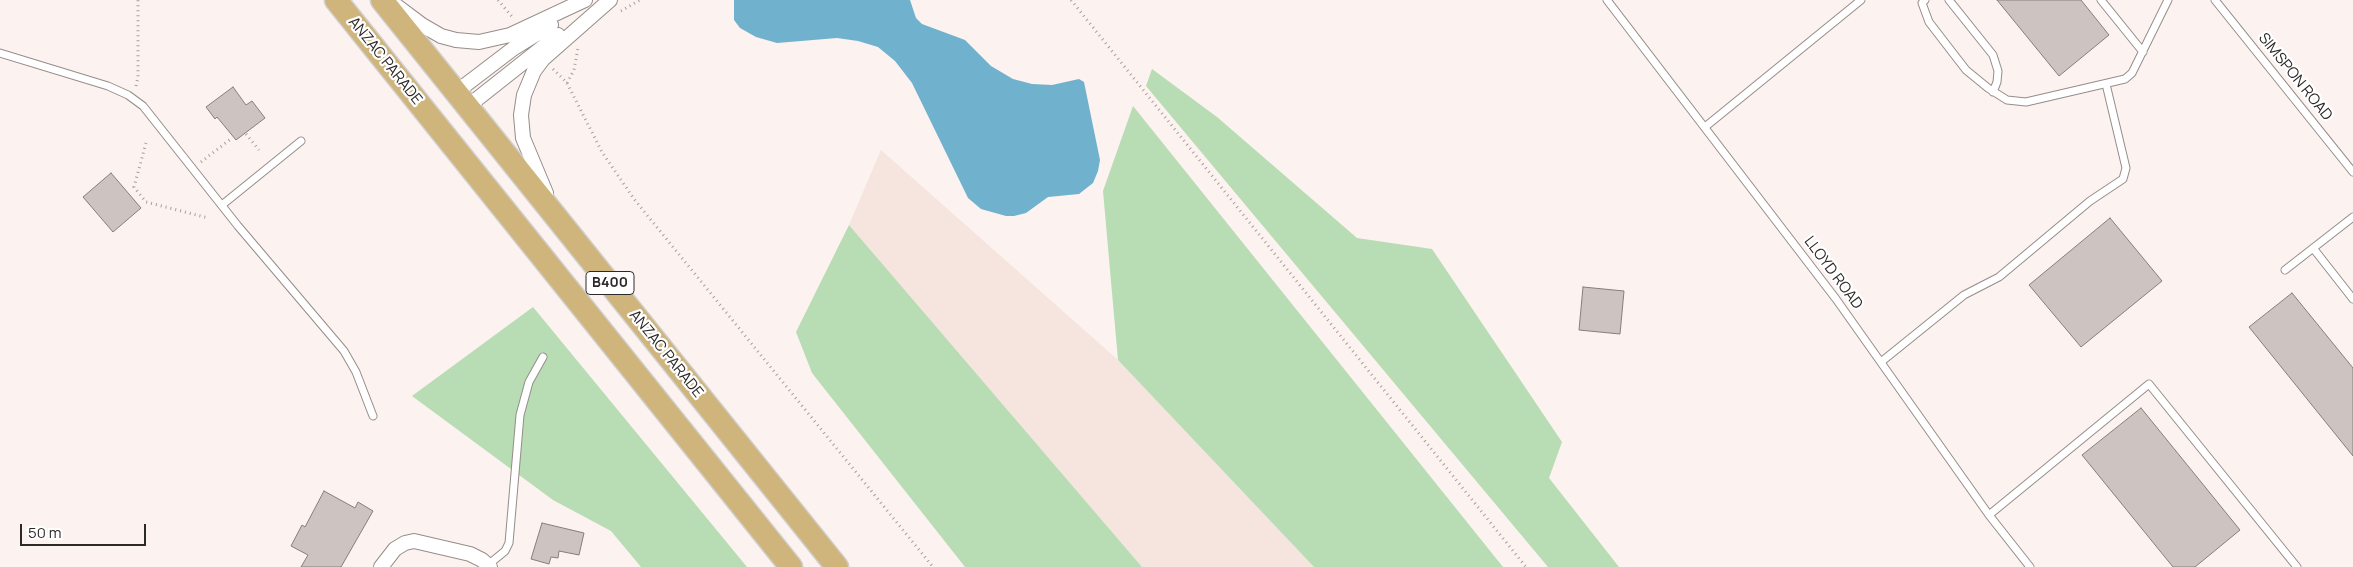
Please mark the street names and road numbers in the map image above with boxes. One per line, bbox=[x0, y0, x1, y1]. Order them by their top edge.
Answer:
street label: ANZAC PARADE bbox=[344, 14, 426, 108]
street label: SIMSPON ROAD bbox=[2254, 30, 2336, 124]
street label: LLOYD ROAD bbox=[1800, 233, 1866, 313]
road number: B400 bbox=[586, 272, 634, 294]
street label: ANZAC PARADE bbox=[625, 307, 707, 401]

